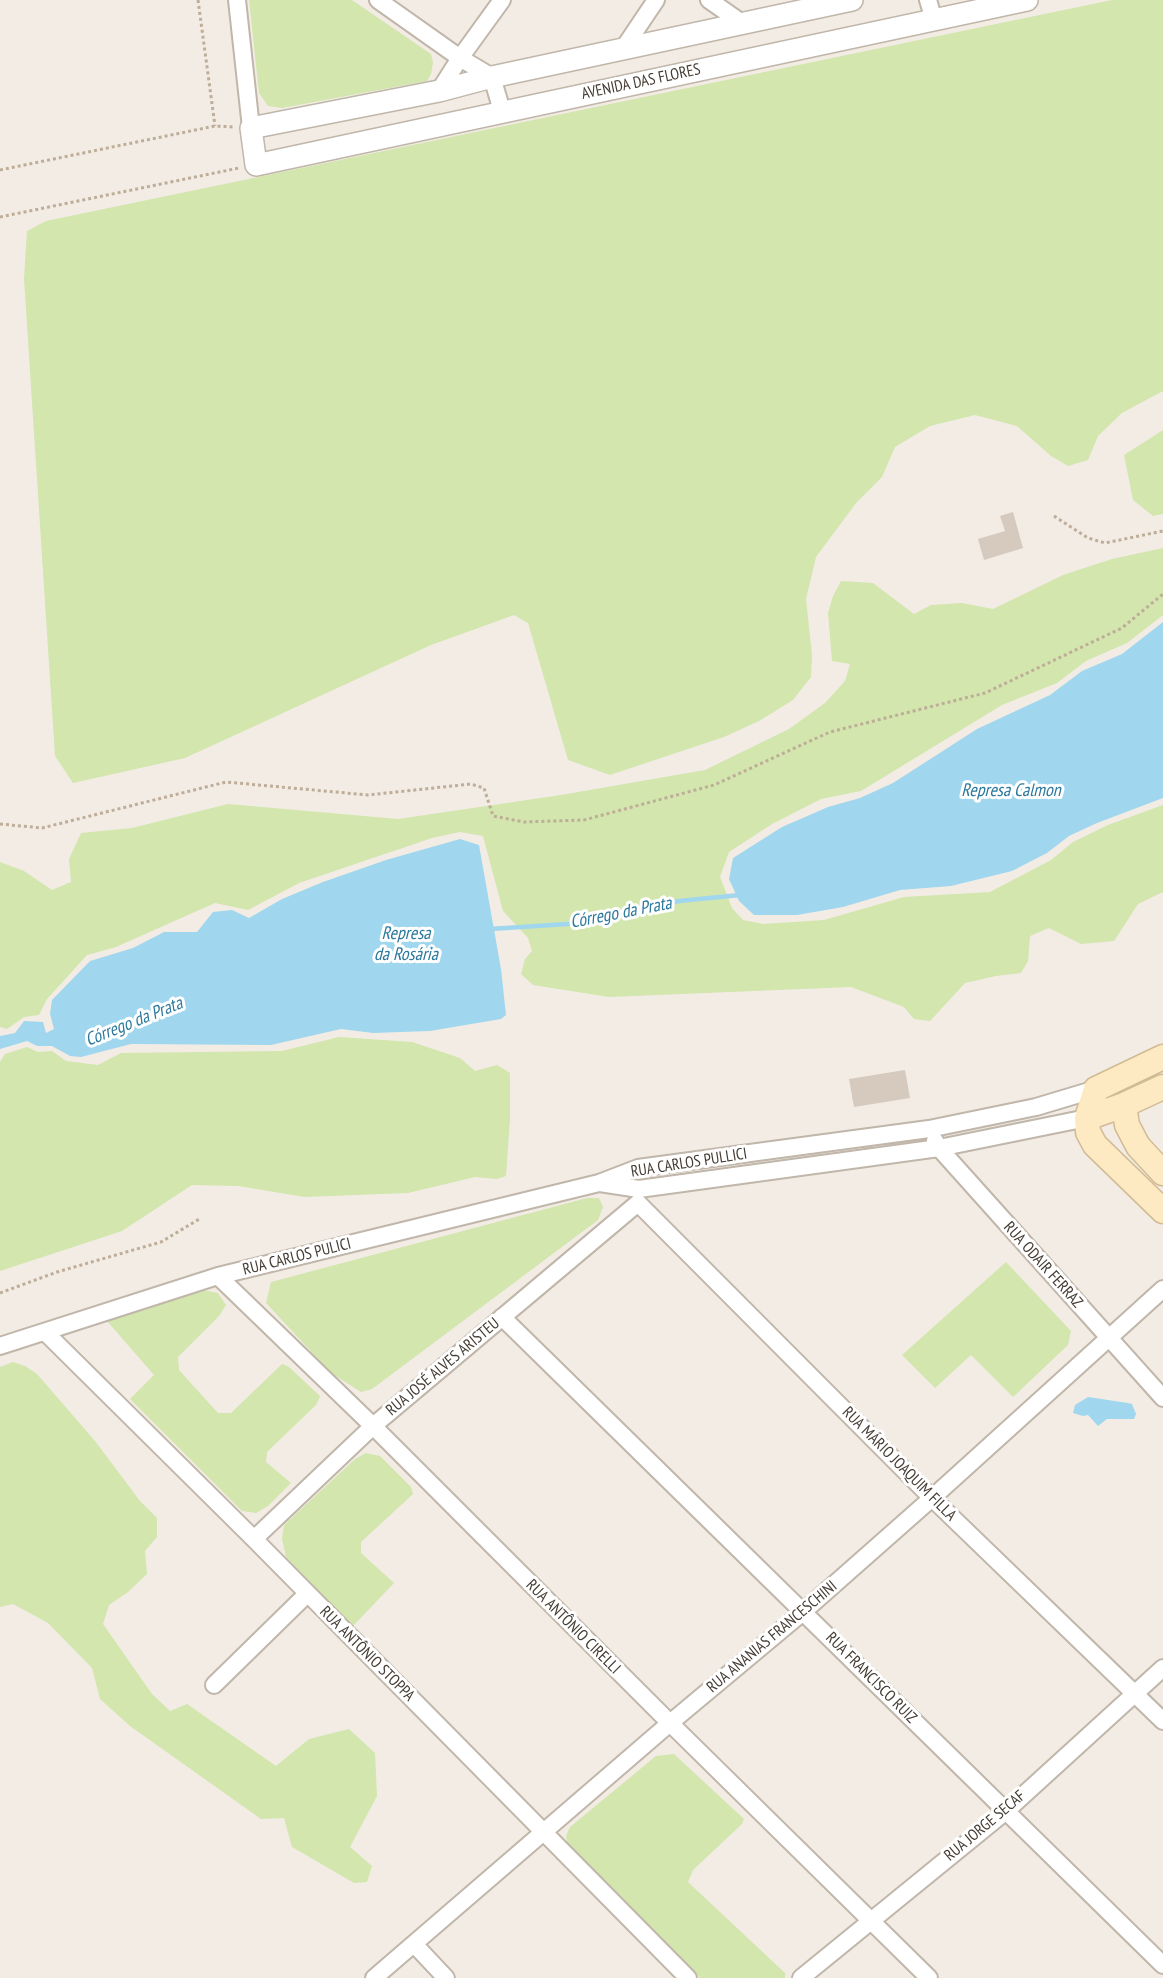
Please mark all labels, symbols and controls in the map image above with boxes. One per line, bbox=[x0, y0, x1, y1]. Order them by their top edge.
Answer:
street label: AVENIDA DAS FLORES bbox=[580, 60, 702, 104]
water label: Represa Calmon bbox=[961, 780, 1061, 802]
water label: Córrego da Prata bbox=[569, 893, 673, 933]
water label: Represa da Rosária bbox=[374, 923, 438, 966]
water label: Córrego da Prata bbox=[82, 993, 186, 1051]
street label: RUA CARLOS PULLICI bbox=[629, 1144, 749, 1182]
street label: RUA ODAIR FERRAZ bbox=[999, 1218, 1087, 1312]
street label: RUA CARLOS PULICI bbox=[241, 1234, 353, 1280]
street label: RUA JOSÉ ALVES ARISTEU bbox=[382, 1314, 504, 1420]
street label: RUA MÁRIO JOAQUIM FILLA bbox=[838, 1403, 960, 1525]
street label: RUA ANTÔNIO CIRELLI bbox=[522, 1576, 624, 1678]
street label: RUA ANANIAS FRANCESCHINI bbox=[703, 1577, 841, 1697]
street label: RUA ANTÔNIO STOPPA bbox=[316, 1603, 418, 1705]
street label: RUA FRANCISCO RUIZ bbox=[821, 1628, 921, 1728]
street label: RUA JORGE SECAF bbox=[941, 1787, 1029, 1865]

